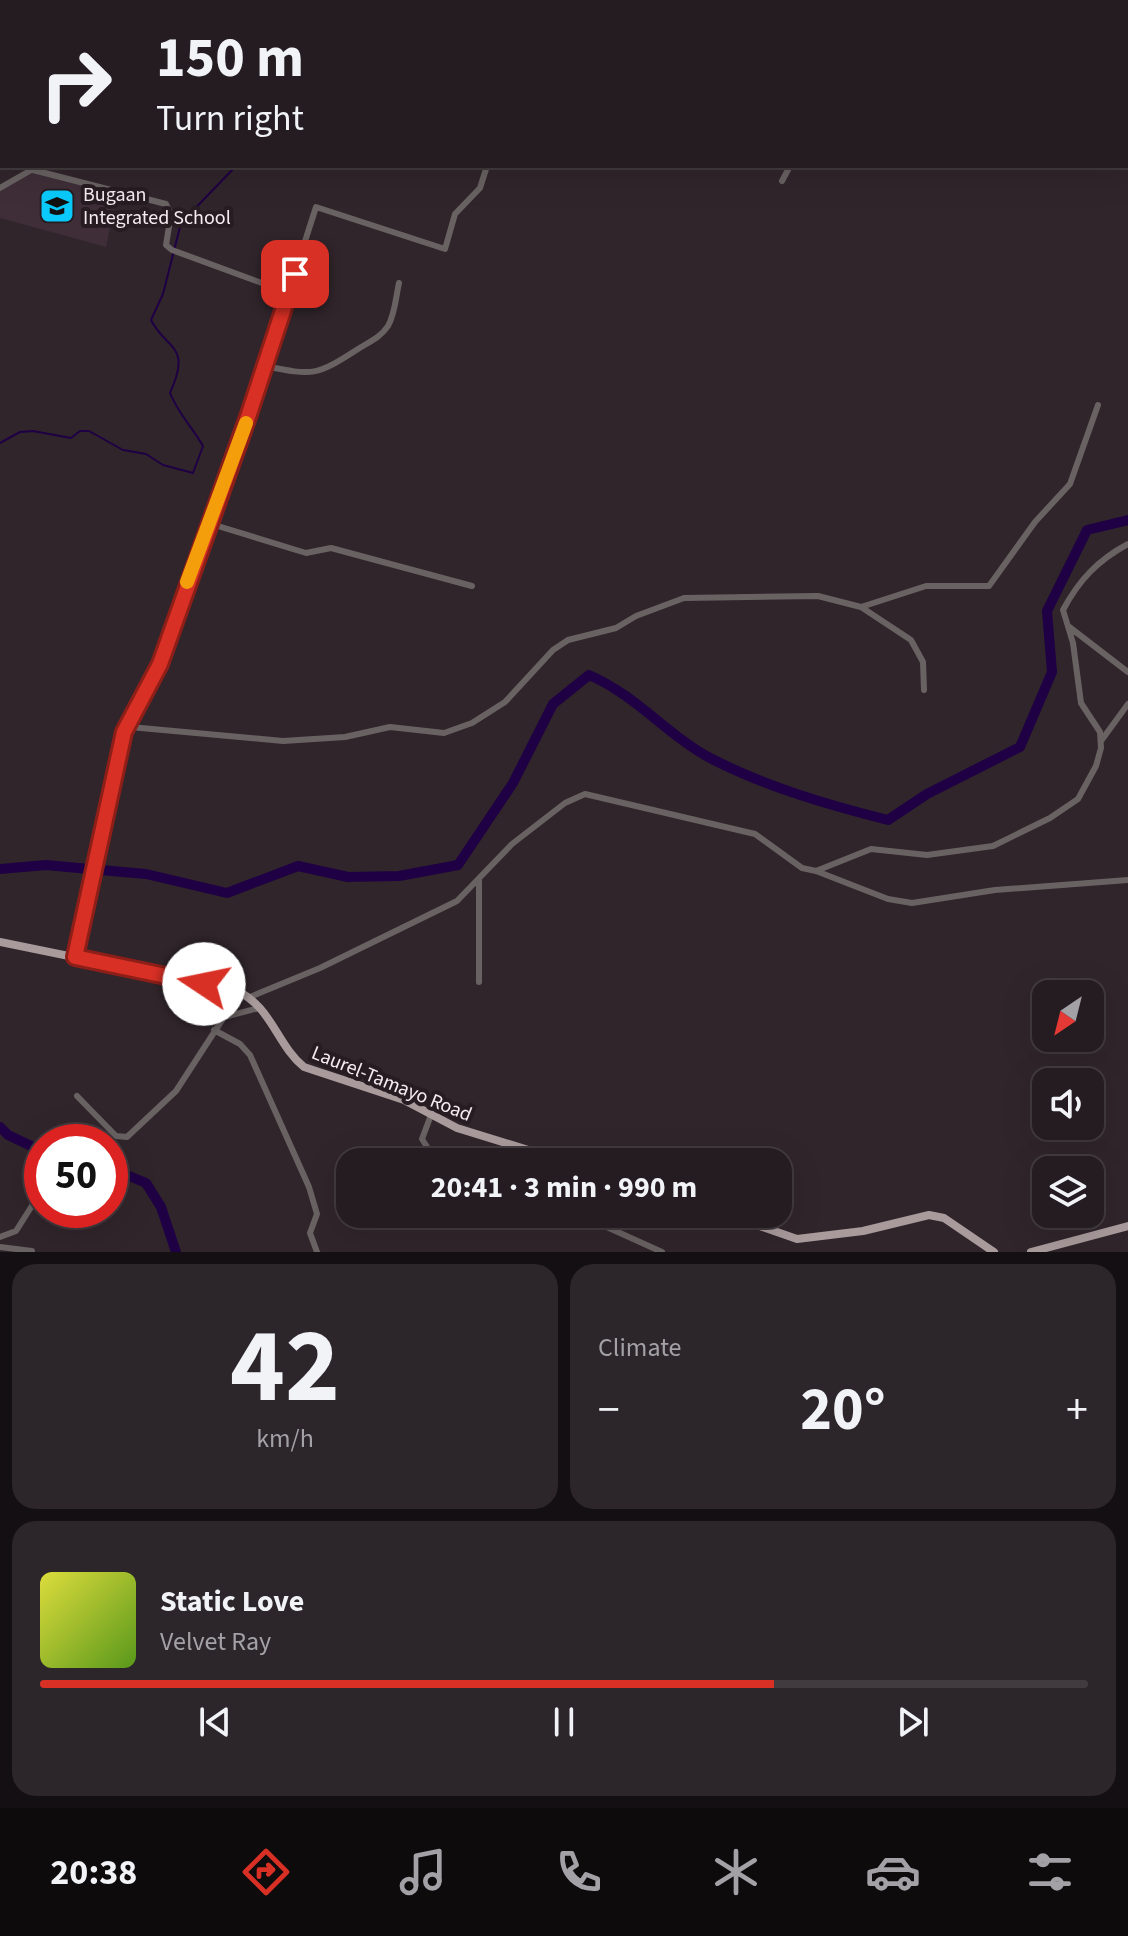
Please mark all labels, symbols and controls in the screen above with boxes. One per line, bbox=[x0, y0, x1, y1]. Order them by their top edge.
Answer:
text: 150 m bbox=[156, 19, 304, 98]
icon: right bbox=[24, 32, 128, 136]
text: Turn right bbox=[156, 93, 304, 144]
place label: Bugaan Integrated School bbox=[83, 181, 231, 232]
school or university icon: Bugaan Integrated School bbox=[38, 187, 76, 225]
pin bbox=[261, 240, 329, 308]
icon: arrive bbox=[273, 252, 317, 296]
position arrow bbox=[162, 942, 246, 1026]
north arrow bbox=[1032, 980, 1104, 1052]
map controls bbox=[1032, 980, 1104, 1228]
street label: Laurel-Tamayo Road bbox=[307, 1039, 476, 1129]
button: sound bbox=[1032, 1068, 1104, 1140]
speed limit sign: 50 bbox=[24, 1124, 128, 1228]
button: layers bbox=[1032, 1156, 1104, 1228]
text: 20:41 · 3 min · 990 m bbox=[431, 1166, 697, 1209]
text: 42 bbox=[230, 1294, 340, 1442]
text: Climate bbox=[598, 1329, 682, 1366]
text: 20° bbox=[800, 1368, 886, 1453]
text: − bbox=[598, 1379, 620, 1442]
text: + bbox=[1066, 1379, 1088, 1442]
text: km/h bbox=[256, 1420, 314, 1457]
text: Static Love bbox=[160, 1580, 304, 1623]
text: Velvet Ray bbox=[160, 1623, 271, 1660]
icon: previous bbox=[193, 1700, 237, 1744]
icon: pause bbox=[542, 1700, 586, 1744]
icon: next bbox=[891, 1700, 935, 1744]
icon: directions bbox=[238, 1844, 294, 1900]
icon: music bbox=[395, 1844, 451, 1900]
icon: phone bbox=[551, 1844, 607, 1900]
icon: climate bbox=[708, 1844, 764, 1900]
icon: car bbox=[865, 1844, 921, 1900]
icon: filters bbox=[1022, 1844, 1078, 1900]
text: 20:38 bbox=[50, 1847, 137, 1898]

